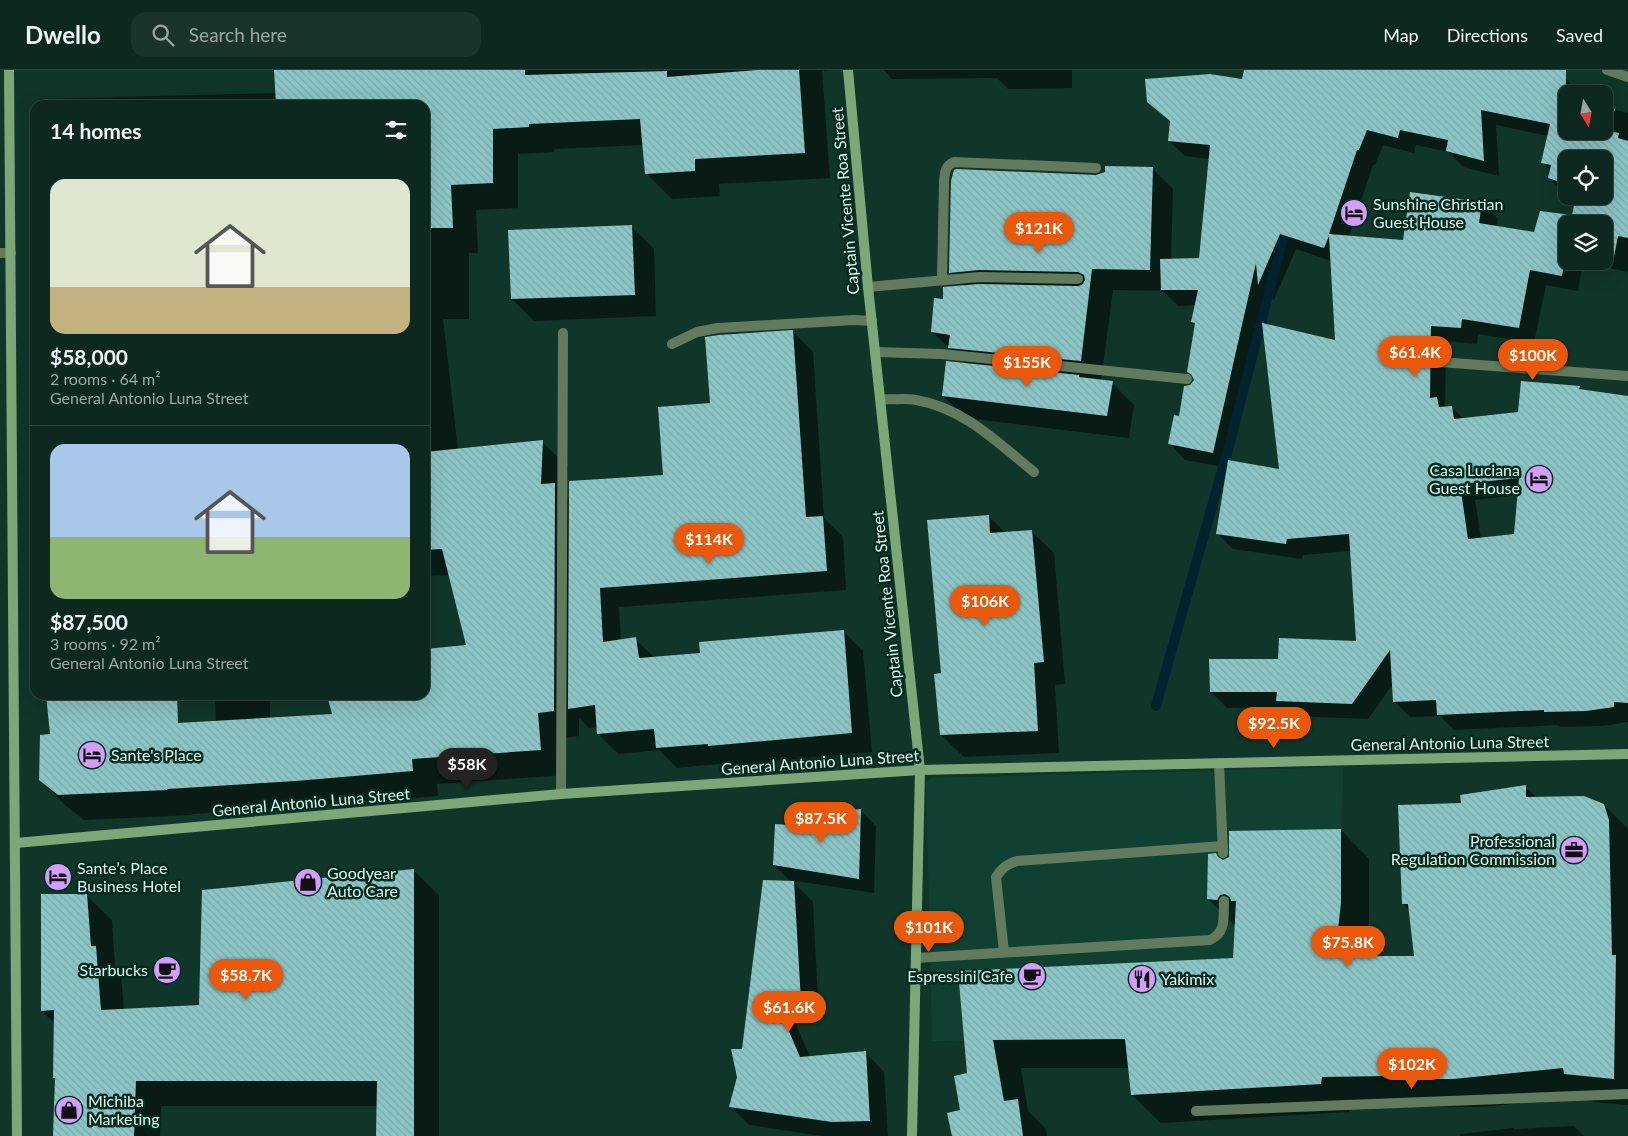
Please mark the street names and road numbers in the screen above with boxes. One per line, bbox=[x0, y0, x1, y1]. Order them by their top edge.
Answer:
street label: Captain Vicente Roa Street bbox=[827, 106, 862, 295]
street label: Captain Vicente Roa Street bbox=[867, 509, 906, 698]
street label: General Antonio Luna Street bbox=[1351, 731, 1550, 754]
street label: General Antonio Luna Street bbox=[720, 745, 920, 778]
street label: General Antonio Luna Street bbox=[211, 783, 411, 820]

